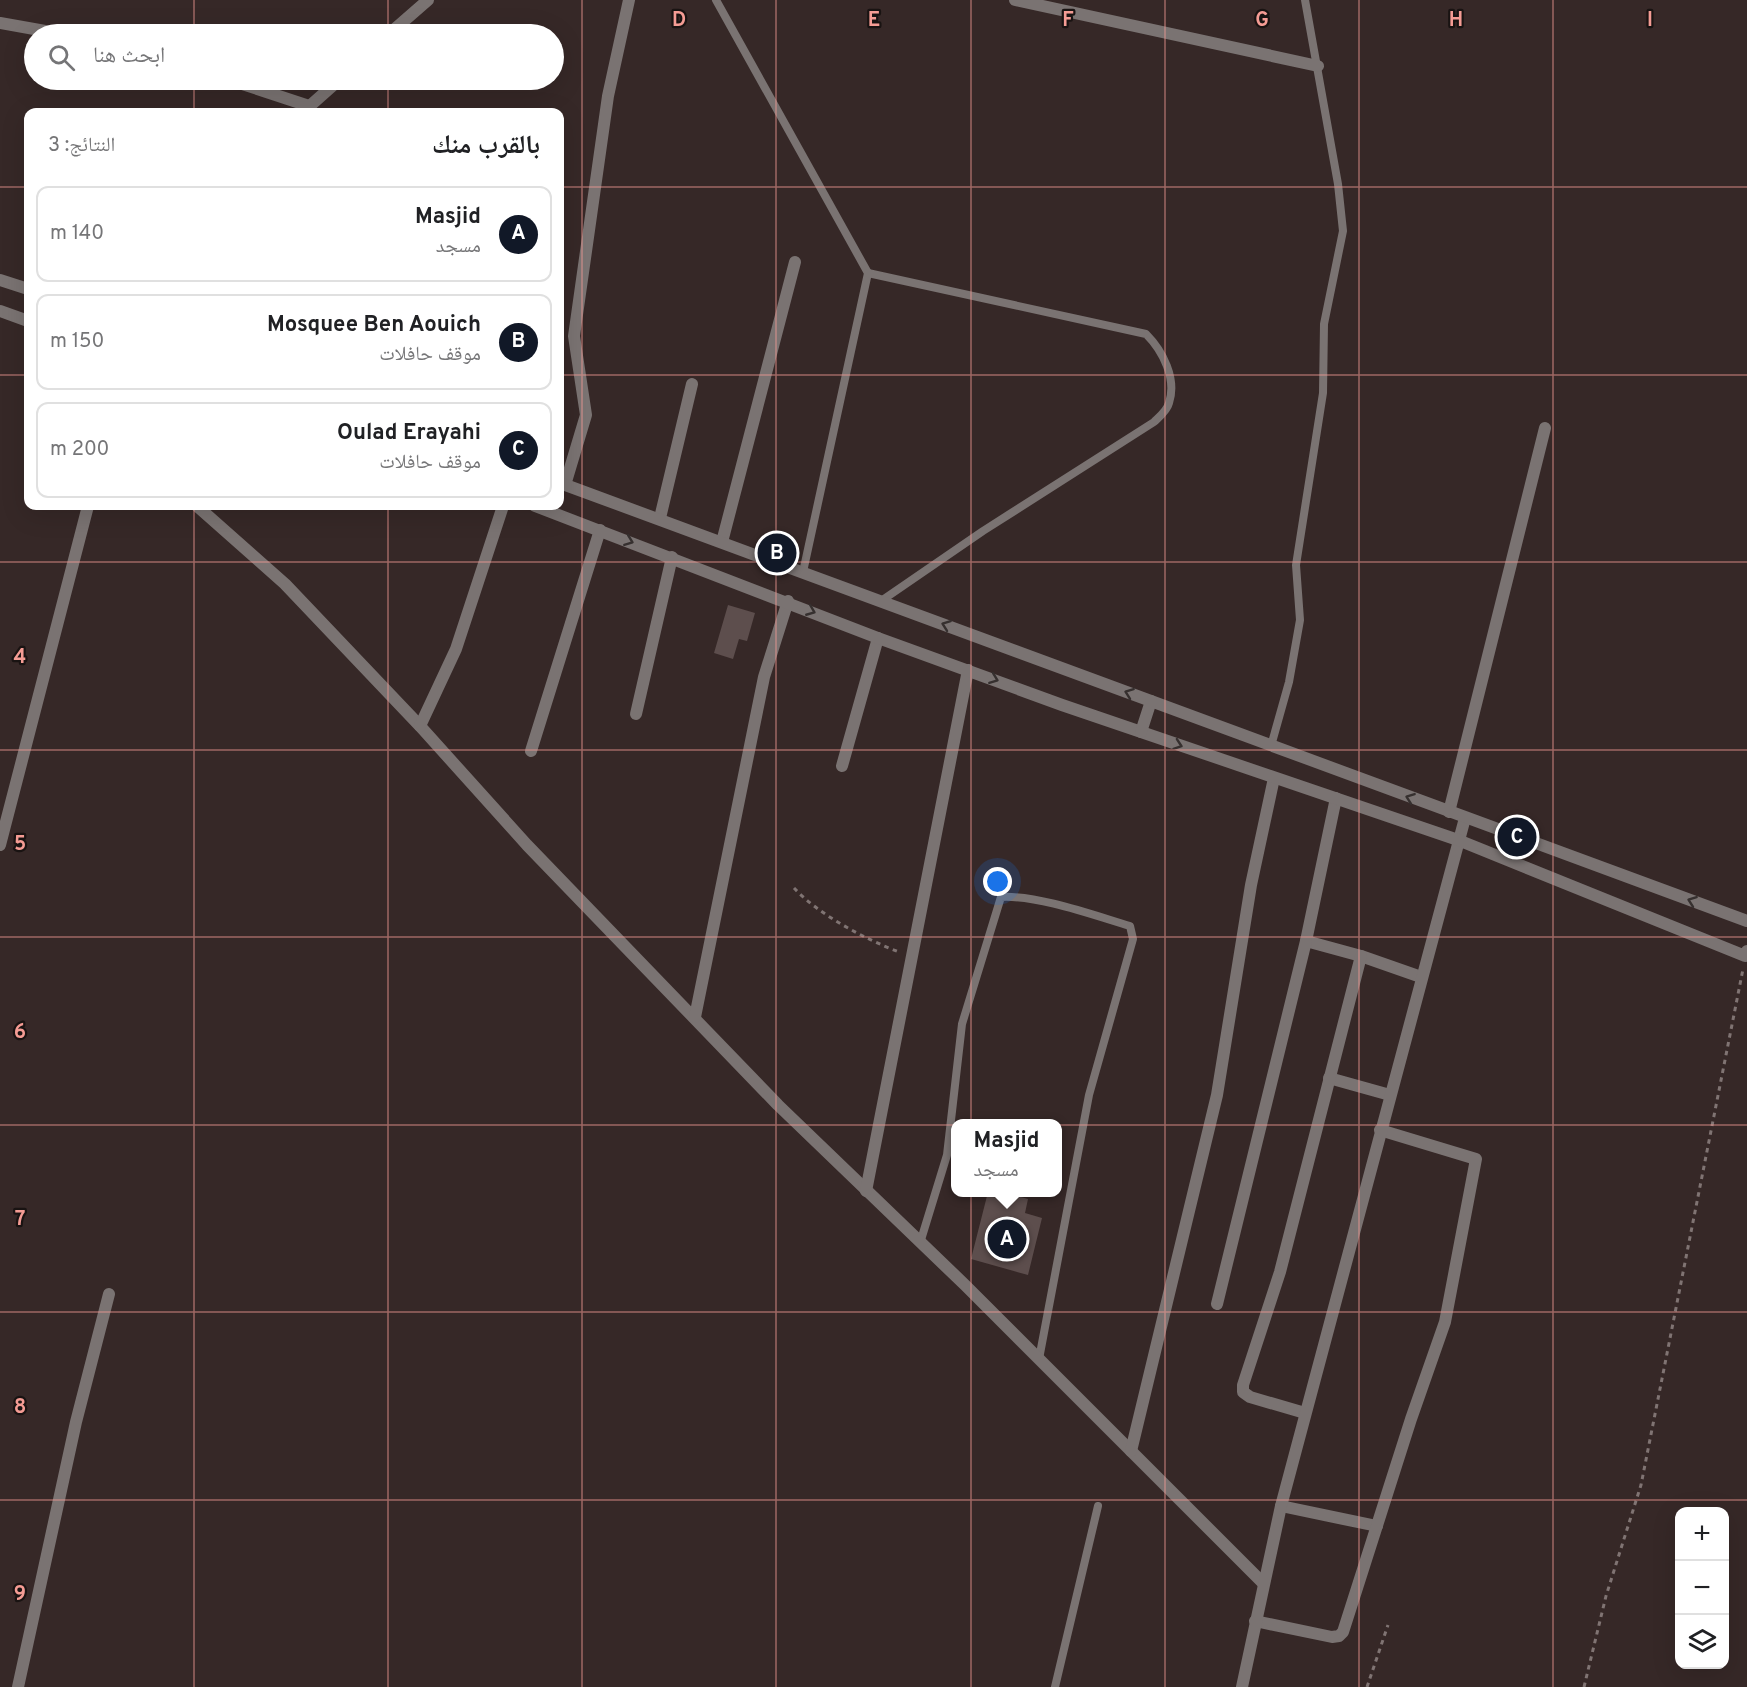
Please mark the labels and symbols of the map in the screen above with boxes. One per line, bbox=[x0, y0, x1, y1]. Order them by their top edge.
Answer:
text: D bbox=[672, 8, 686, 34]
text: E bbox=[868, 8, 880, 34]
text: F bbox=[1062, 8, 1074, 34]
text: G bbox=[1255, 8, 1269, 34]
text: H bbox=[1449, 8, 1463, 34]
text: I bbox=[1647, 8, 1653, 34]
pin: B bbox=[758, 530, 796, 576]
one-way arrow bbox=[623, 534, 634, 546]
one-way arrow bbox=[805, 604, 816, 616]
one-way arrow bbox=[941, 620, 952, 633]
text: 4 bbox=[14, 645, 26, 671]
one-way arrow bbox=[988, 672, 999, 685]
one-way arrow bbox=[1124, 688, 1135, 701]
one-way arrow bbox=[1172, 737, 1182, 750]
one-way arrow bbox=[1405, 793, 1416, 805]
pin: C bbox=[1498, 814, 1537, 860]
text: 5 bbox=[14, 832, 26, 858]
your location bbox=[983, 867, 1012, 896]
one-way arrow bbox=[1687, 895, 1698, 908]
text: 6 bbox=[14, 1020, 26, 1046]
text: 7 bbox=[15, 1207, 25, 1233]
pin: A bbox=[988, 1216, 1026, 1262]
text: 8 bbox=[14, 1395, 26, 1421]
text: 9 bbox=[14, 1582, 26, 1608]

